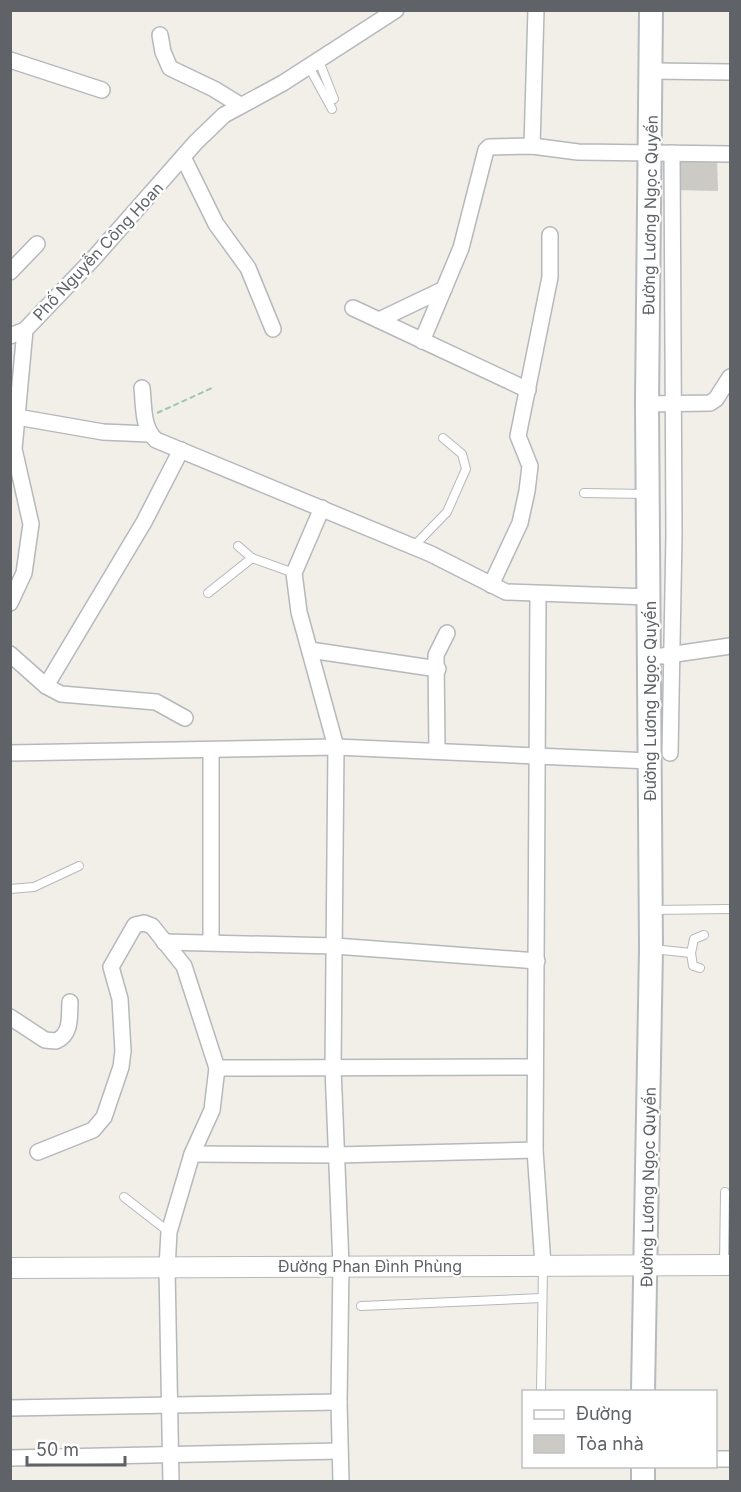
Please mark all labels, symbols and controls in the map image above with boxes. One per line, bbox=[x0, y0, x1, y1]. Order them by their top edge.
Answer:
street label: Đường Lương Ngọc Quyến bbox=[638, 115, 662, 315]
street label: Phố Nguyễn Công Hoan bbox=[29, 178, 167, 324]
street label: Đường Lương Ngọc Quyến bbox=[640, 601, 660, 801]
street label: Đường Lương Ngọc Quyến bbox=[636, 1087, 660, 1287]
street label: Đường Phan Đình Phùng bbox=[278, 1256, 462, 1276]
legend bbox=[522, 1390, 717, 1468]
text: Đường bbox=[576, 1403, 632, 1424]
scale bar bbox=[27, 1429, 124, 1467]
text: Tòa nhà bbox=[576, 1433, 644, 1454]
text: 50 m bbox=[36, 1439, 79, 1460]

